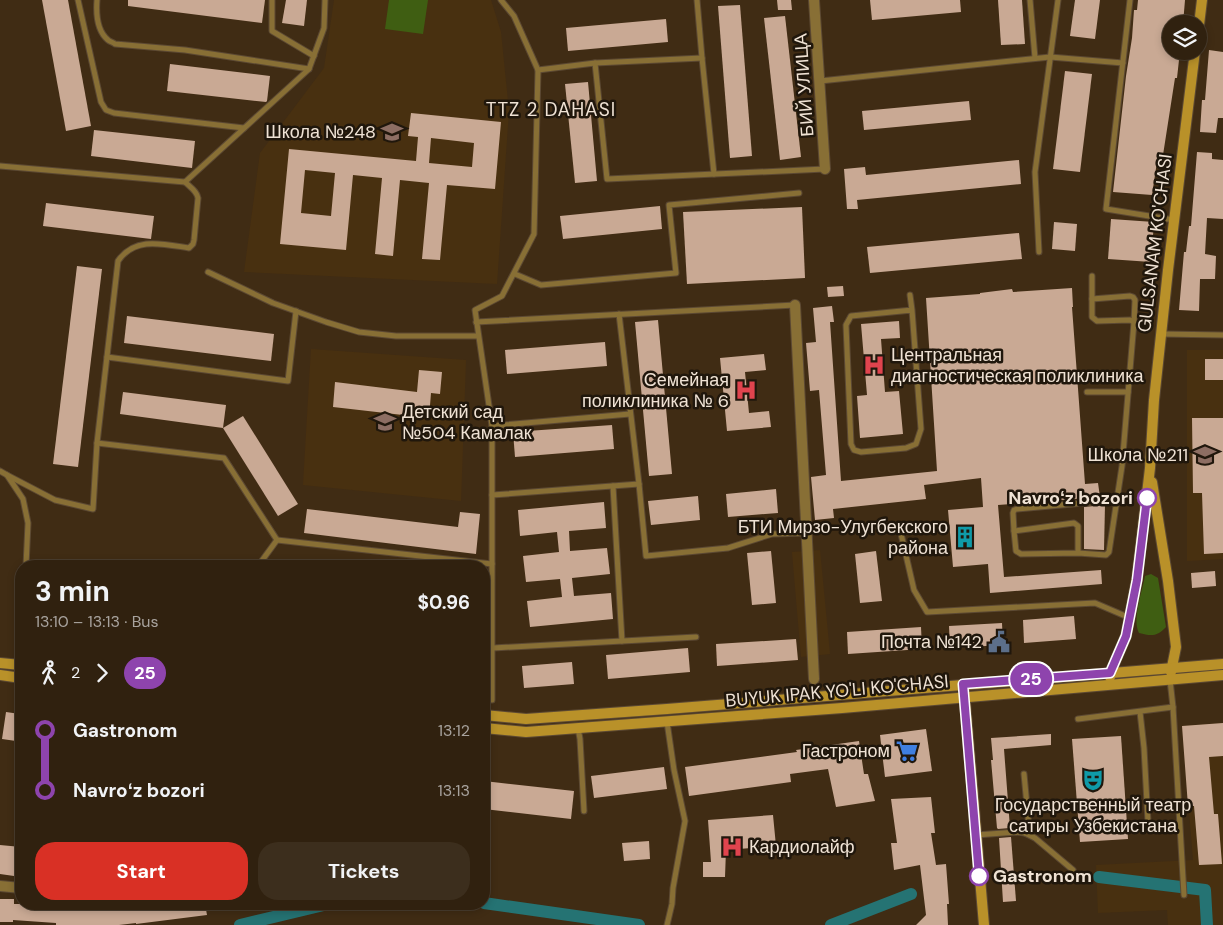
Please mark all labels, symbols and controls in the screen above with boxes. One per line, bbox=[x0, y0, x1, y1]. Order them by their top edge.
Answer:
map controls bbox=[1162, 15, 1207, 60]
button: layers bbox=[1162, 15, 1207, 60]
street label: БИЙ УЛИЦА bbox=[788, 33, 820, 137]
district label: TTZ 2 DAHASI bbox=[486, 97, 616, 122]
school or university icon: Школа №248 bbox=[379, 119, 405, 145]
place label: Школа №248 bbox=[265, 120, 376, 144]
street label: GULSANAM KO'CHASI bbox=[1132, 152, 1178, 334]
place label: Центральная диагностическая поликлиника bbox=[891, 343, 1144, 388]
hospital icon: Центральная диагностическая поликлиника bbox=[861, 352, 887, 378]
place label: Семейная поликлиника № 6 bbox=[582, 368, 729, 413]
hospital icon: Семейная поликлиника № 6 bbox=[733, 377, 759, 403]
place label: Детский сад №504 Камалак bbox=[402, 400, 532, 445]
school or university icon: Детский сад №504 Камалак bbox=[372, 409, 398, 435]
school or university icon: Школа №211 bbox=[1192, 442, 1218, 468]
place label: Школа №211 bbox=[1088, 443, 1188, 467]
place label: Navroʻz bozori bbox=[1008, 486, 1133, 510]
marker: Navroʻz bozori bbox=[1137, 488, 1157, 508]
place label: БТИ Мирзо-Улугбекского района bbox=[738, 515, 949, 560]
building icon: БТИ Мирзо-Улугбекского района bbox=[952, 524, 978, 550]
text: 3 min bbox=[35, 573, 110, 610]
text: $0.96 bbox=[418, 590, 470, 615]
text: 13:10 – 13:13 · Bus bbox=[35, 611, 159, 632]
public building icon: Почта №142 bbox=[986, 629, 1012, 655]
place label: Почта №142 bbox=[881, 630, 982, 654]
icon: walk bbox=[35, 659, 63, 687]
icon: forward bbox=[88, 659, 116, 687]
text: 25 bbox=[134, 661, 156, 685]
text: 2 bbox=[71, 662, 80, 683]
line badge: 25 bbox=[1008, 663, 1054, 695]
text: 25 bbox=[1020, 667, 1042, 691]
street label: BUYUK IPAK YO'LI KO'CHASI bbox=[725, 669, 949, 713]
text: Gastronom bbox=[73, 718, 177, 743]
text: 13:12 bbox=[438, 720, 470, 741]
supermarket icon: Гастроном bbox=[894, 738, 920, 764]
place label: Гастроном bbox=[802, 739, 890, 763]
theatre icon: Государственный театр сатиры Узбекистана bbox=[1080, 767, 1106, 793]
text: Navroʻz bozori bbox=[73, 778, 205, 803]
text: 13:13 bbox=[438, 780, 470, 801]
place label: Государственный театр сатиры Узбекистана bbox=[995, 793, 1191, 838]
hospital icon: Кардиолайф bbox=[719, 834, 745, 860]
place label: Кардиолайф bbox=[749, 835, 855, 859]
button: Start bbox=[35, 842, 248, 900]
button: Tickets bbox=[258, 842, 470, 900]
place label: Gastronom bbox=[993, 864, 1092, 888]
marker: Gastronom bbox=[969, 866, 989, 886]

